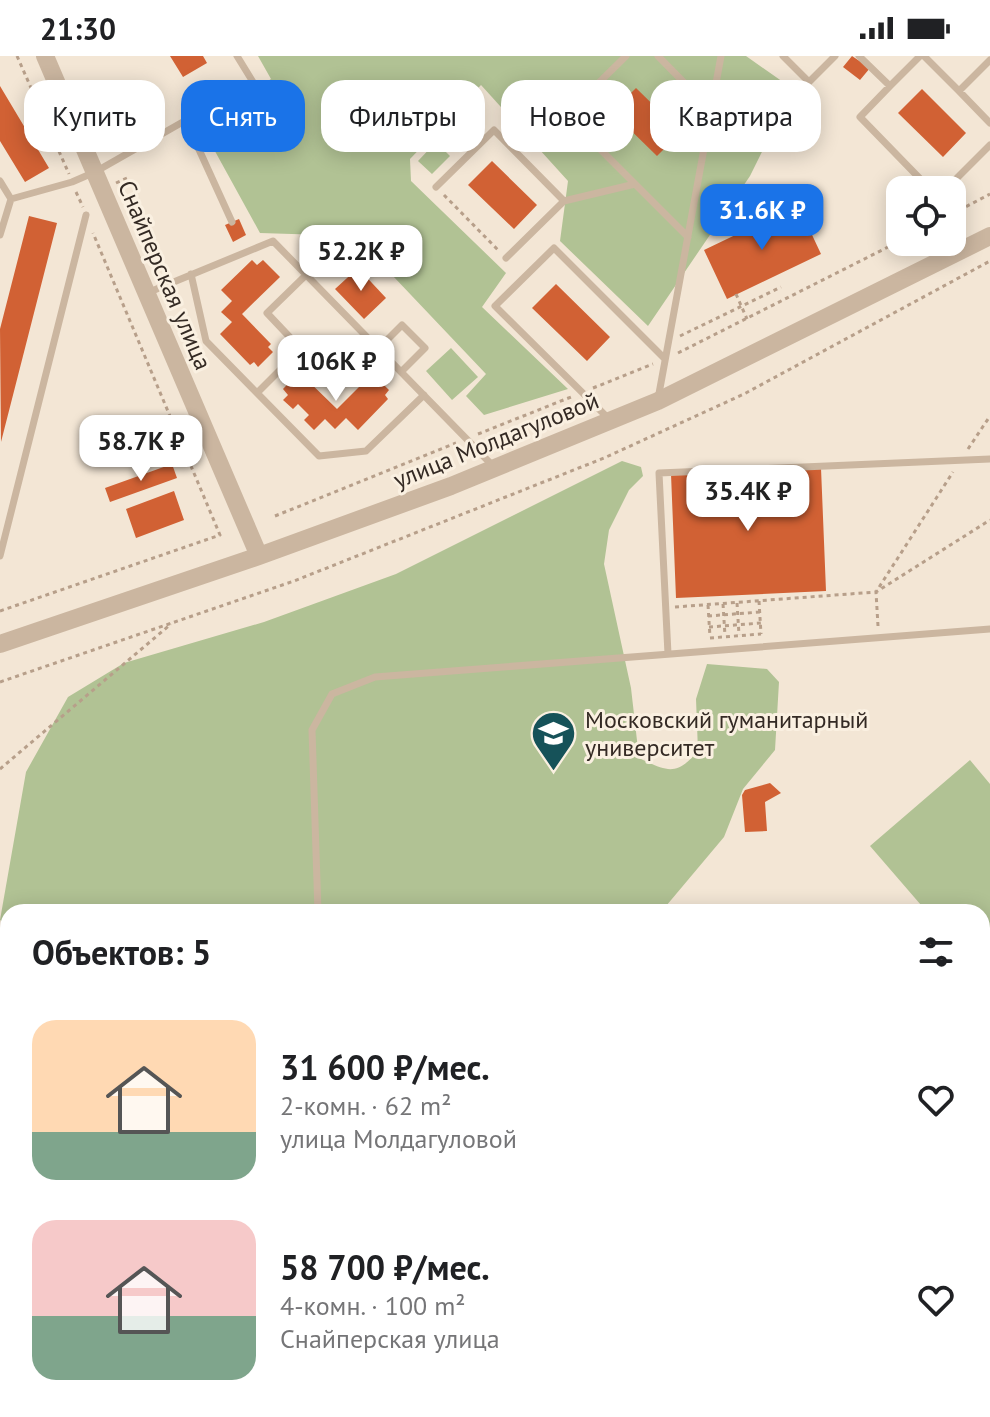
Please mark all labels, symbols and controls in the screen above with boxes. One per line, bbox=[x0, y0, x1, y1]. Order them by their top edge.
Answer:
text: 21:30 bbox=[40, 9, 116, 48]
chip: Купить bbox=[24, 80, 165, 152]
chip: Снять bbox=[181, 80, 305, 152]
chip: Фильтры bbox=[321, 80, 485, 152]
chip: Новое bbox=[501, 80, 634, 152]
chip: Квартира bbox=[650, 80, 821, 152]
street label: Снайперская улица bbox=[111, 176, 219, 374]
map controls bbox=[886, 176, 966, 256]
button: locate bbox=[886, 176, 966, 256]
pin: 31.6K ₽ bbox=[688, 184, 836, 252]
text: 31.6K ₽ bbox=[718, 193, 806, 226]
pin: 52.2K ₽ bbox=[287, 225, 435, 293]
text: 52.2K ₽ bbox=[317, 234, 405, 267]
pin: 106K ₽ bbox=[271, 335, 401, 403]
text: 106K ₽ bbox=[296, 344, 376, 377]
street label: улица Молдагуловой bbox=[389, 385, 603, 495]
pin: 58.7K ₽ bbox=[67, 415, 215, 483]
text: 58.7K ₽ bbox=[97, 424, 185, 457]
pin: 35.4K ₽ bbox=[674, 465, 822, 533]
text: 35.4K ₽ bbox=[704, 474, 792, 507]
place label: Московский гуманитарный университет bbox=[585, 704, 868, 763]
school or university icon: Московский гуманитарный университет bbox=[530, 709, 578, 772]
text: Объектов: 5 bbox=[32, 930, 211, 974]
icon: filters bbox=[914, 930, 958, 974]
text: 31 600 ₽/мес. bbox=[280, 1045, 490, 1089]
icon: home bbox=[96, 1052, 192, 1148]
icon: heart bbox=[914, 1078, 958, 1122]
text: 2-комн. · 62 m² bbox=[280, 1089, 451, 1122]
text: улица Молдагуловой bbox=[280, 1122, 517, 1155]
text: 58 700 ₽/мес. bbox=[280, 1245, 490, 1289]
icon: home bbox=[96, 1252, 192, 1348]
icon: heart bbox=[914, 1278, 958, 1322]
text: 4-комн. · 100 m² bbox=[280, 1289, 466, 1322]
text: Снайперская улица bbox=[280, 1322, 500, 1355]

